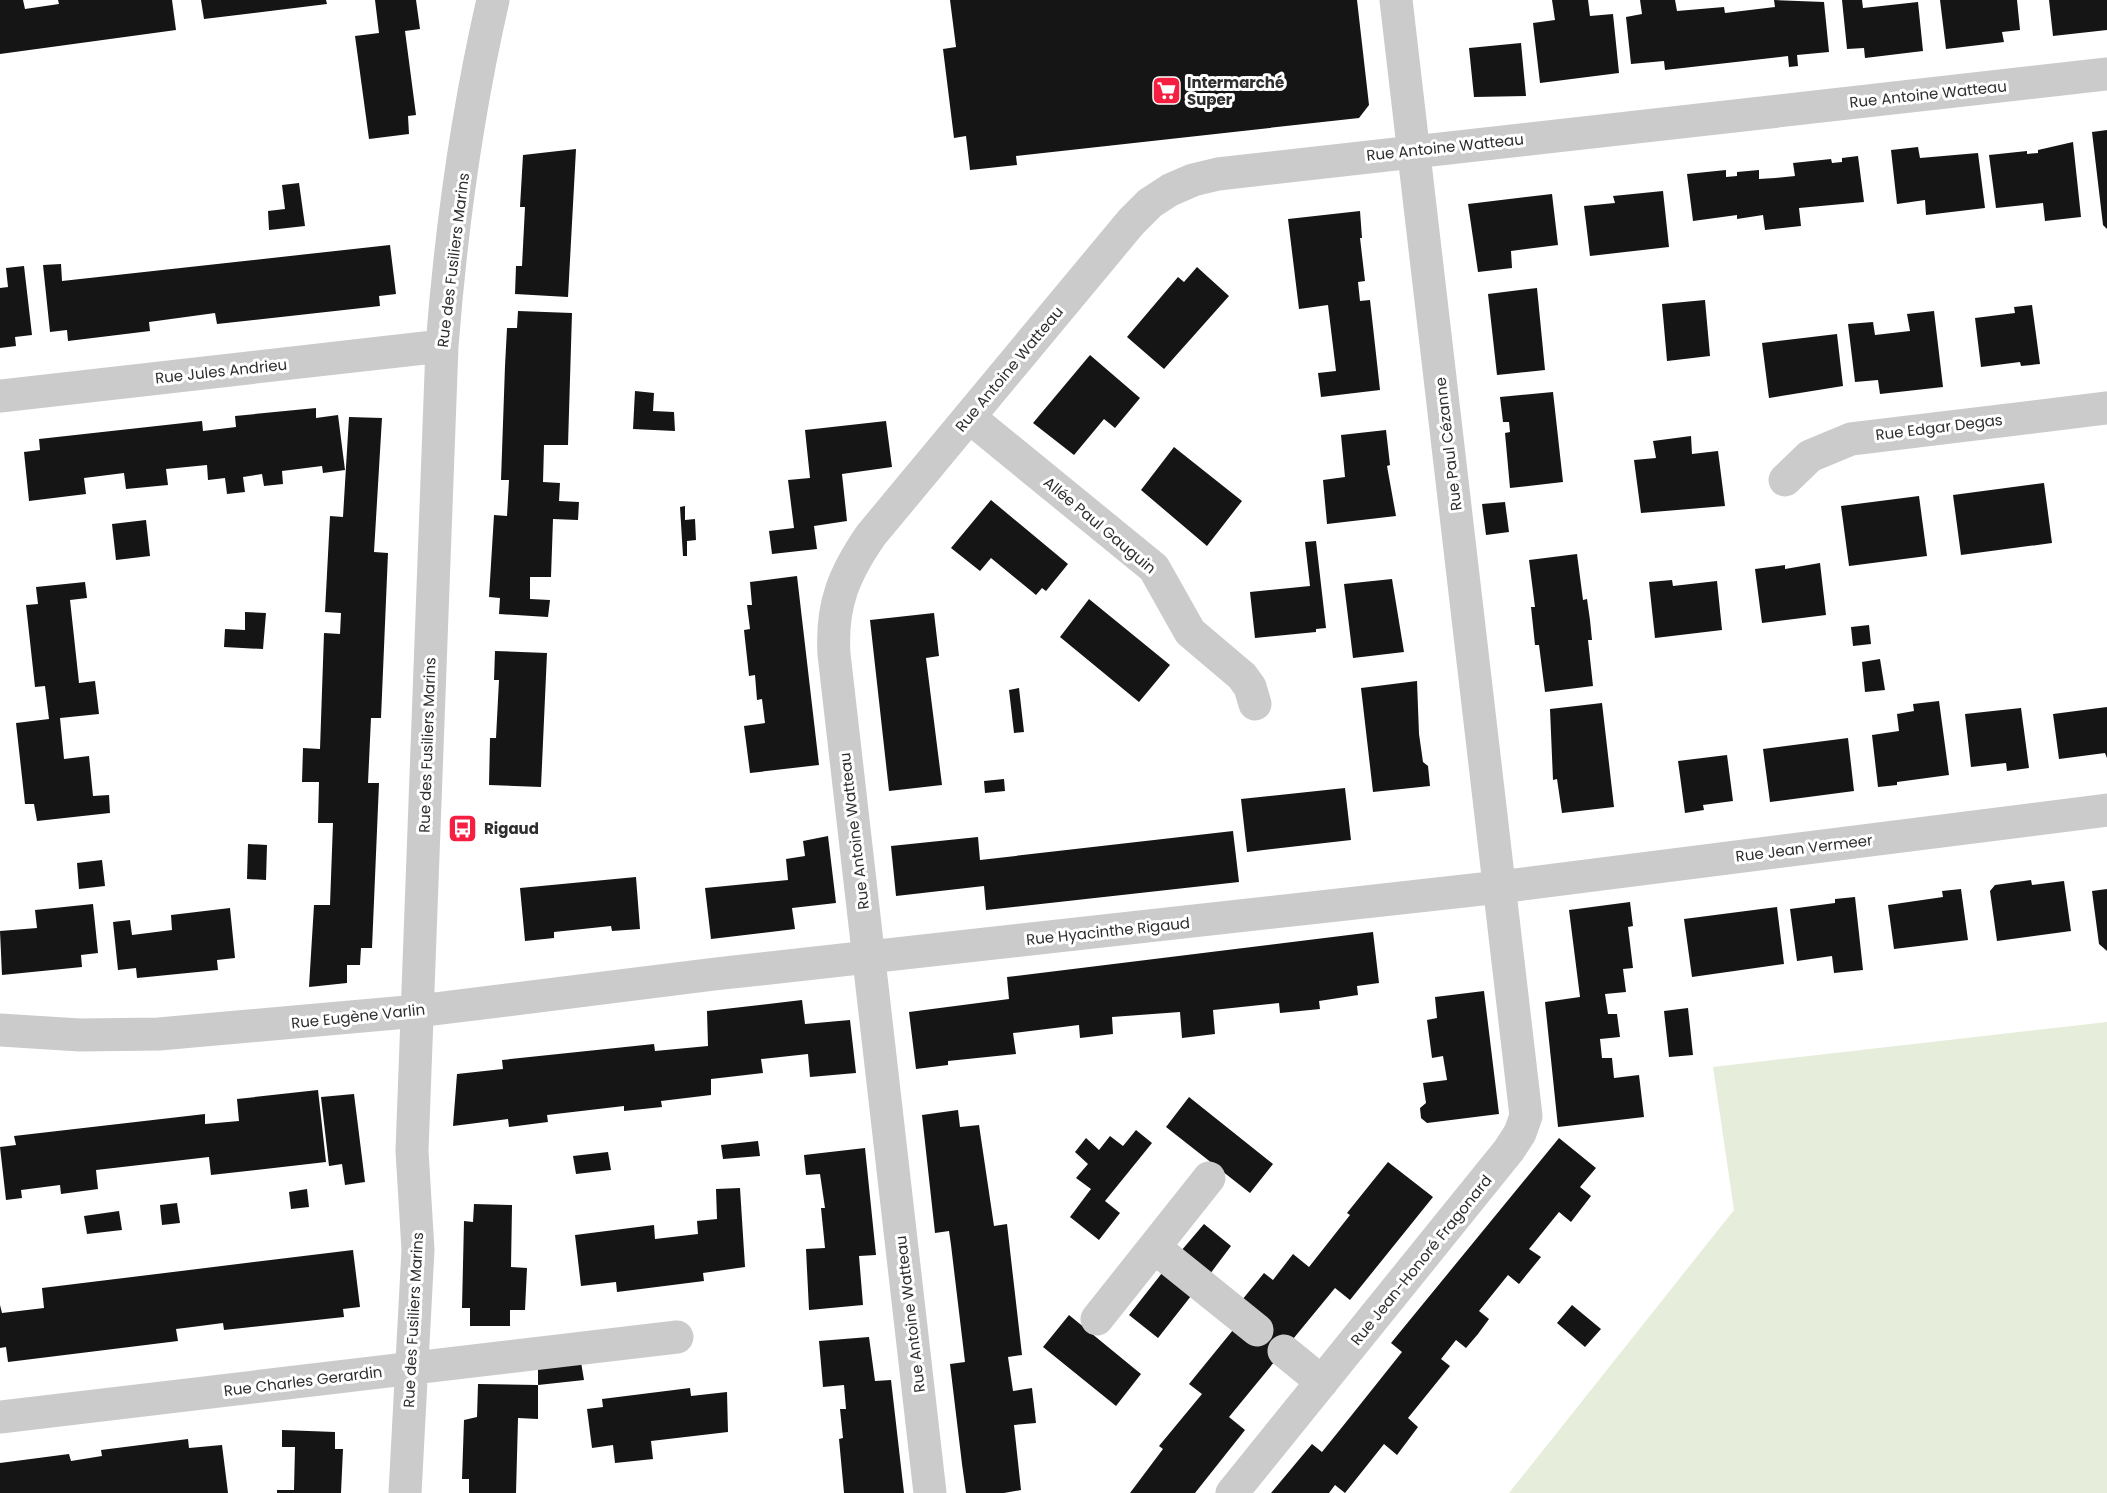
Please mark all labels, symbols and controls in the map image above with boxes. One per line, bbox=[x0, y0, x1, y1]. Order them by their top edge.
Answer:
place label: Intermarché Super bbox=[1187, 72, 1284, 110]
supermarket icon: Intermarché Super bbox=[1150, 75, 1182, 107]
street label: Rue Antoine Watteau bbox=[1848, 75, 2008, 113]
street label: Rue Antoine Watteau bbox=[1365, 128, 1525, 166]
street label: Rue des Fusiliers Marins bbox=[432, 171, 474, 349]
street label: Rue Antoine Watteau bbox=[950, 302, 1068, 436]
street label: Rue Jules Andrieu bbox=[154, 354, 288, 388]
street label: Rue Paul Cézanne bbox=[1429, 376, 1467, 512]
street label: Rue Edgar Degas bbox=[1874, 409, 2004, 445]
street label: Allée Paul Gauguin bbox=[1039, 472, 1161, 578]
street label: Rue des Fusiliers Marins bbox=[413, 657, 441, 833]
street label: Rue Antoine Watteau bbox=[834, 751, 874, 911]
bus stop icon: Rigaud bbox=[447, 812, 479, 844]
place label: Rigaud bbox=[484, 818, 539, 839]
street label: Rue Jean Vermeer bbox=[1734, 829, 1874, 867]
street label: Rue Hyacinthe Rigaud bbox=[1025, 912, 1191, 950]
street label: Rue Eugène Varlin bbox=[290, 999, 426, 1033]
street label: Rue Jean-Honoré Fragonard bbox=[1346, 1170, 1496, 1350]
street label: Rue des Fusiliers Marins bbox=[398, 1231, 428, 1408]
street label: Rue Antoine Watteau bbox=[890, 1234, 930, 1394]
street label: Rue Charles Gerardin bbox=[223, 1361, 383, 1401]

